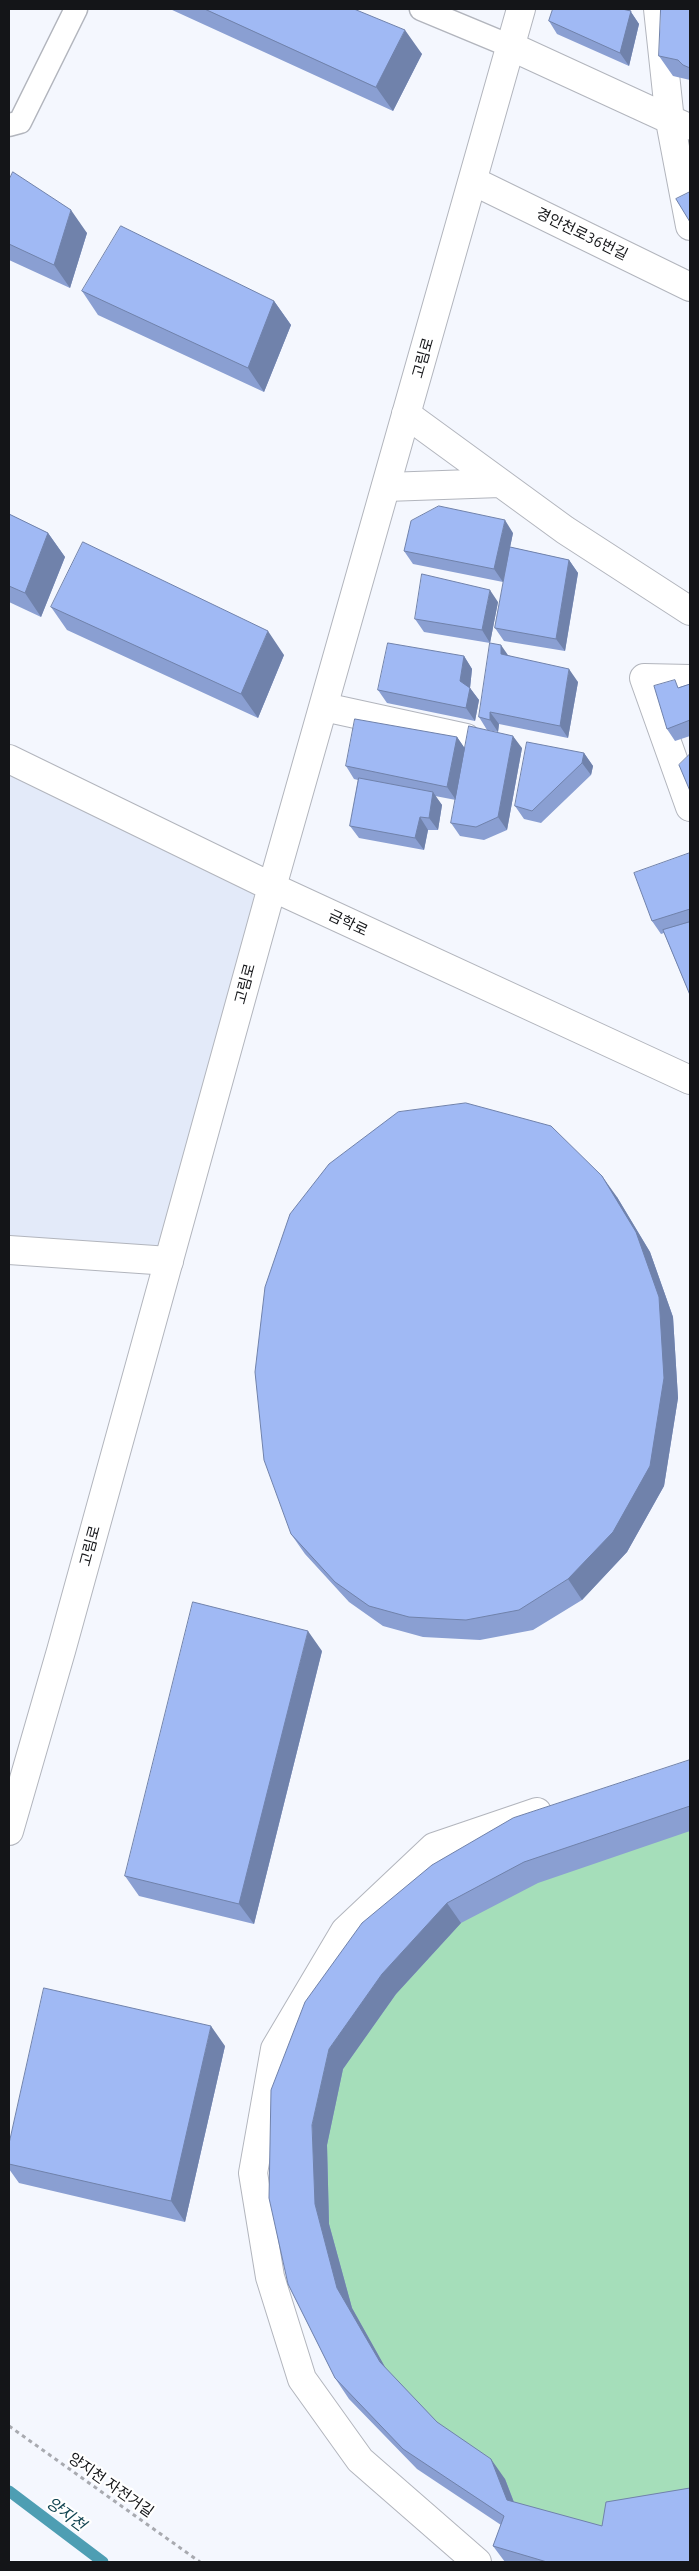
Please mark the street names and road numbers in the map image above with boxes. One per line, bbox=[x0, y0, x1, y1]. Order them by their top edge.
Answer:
street label: 경안천로36번길 bbox=[533, 204, 631, 264]
street label: 고림로 bbox=[409, 336, 437, 380]
street label: 금학로 bbox=[325, 906, 371, 940]
street label: 고림로 bbox=[231, 962, 259, 1006]
street label: 고림로 bbox=[76, 1524, 104, 1568]
street label: 양지천 자전거길 bbox=[65, 2449, 157, 2521]

